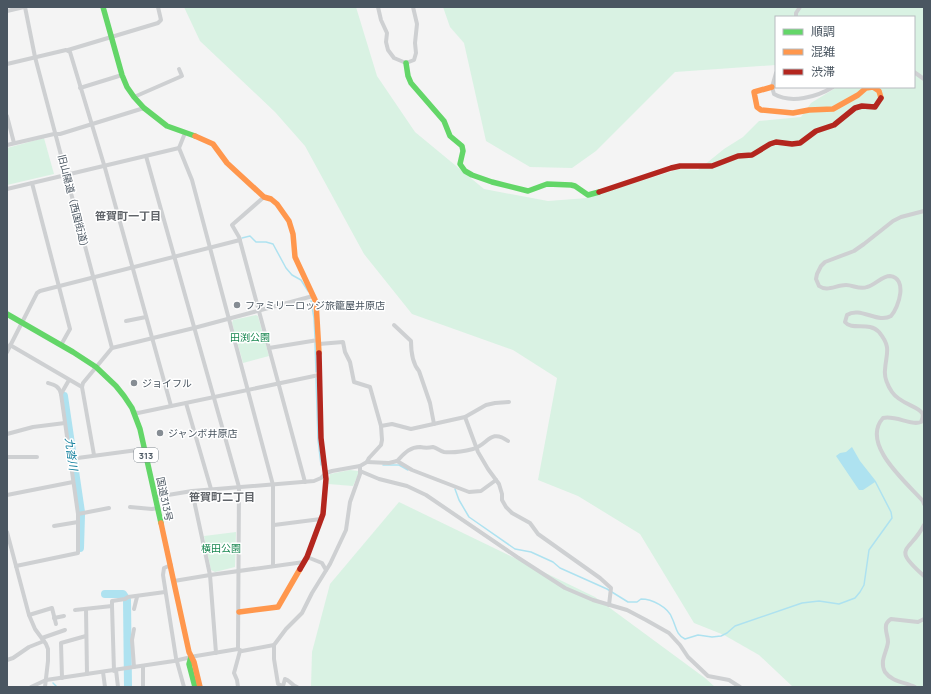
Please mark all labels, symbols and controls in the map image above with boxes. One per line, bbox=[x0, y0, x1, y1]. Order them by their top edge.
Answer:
legend bbox=[775, 16, 915, 88]
text: 順調 bbox=[811, 23, 835, 40]
text: 混雑 bbox=[811, 43, 835, 60]
text: 渋滞 bbox=[811, 63, 835, 80]
street label: 旧山陽道（西国街道） bbox=[55, 153, 93, 253]
district label: 笹賀町一丁目 bbox=[95, 208, 161, 223]
place label: ファミリーロッジ旅籠屋井原店 bbox=[245, 298, 385, 312]
marker: ファミリーロッジ旅籠屋井原店 bbox=[232, 300, 242, 310]
park label: 田渕公園 bbox=[230, 330, 270, 344]
place label: ジョイフル bbox=[142, 376, 192, 390]
marker: ジョイフル bbox=[129, 378, 139, 388]
place label: ジャンボ井原店 bbox=[168, 426, 238, 440]
marker: ジャンボ井原店 bbox=[155, 428, 165, 438]
water label: 九沓川 bbox=[62, 437, 82, 472]
road number: 313 bbox=[134, 448, 158, 462]
street label: 国道313号 bbox=[153, 476, 177, 522]
district label: 笹賀町二丁目 bbox=[189, 489, 255, 504]
park label: 横田公園 bbox=[201, 541, 241, 555]

